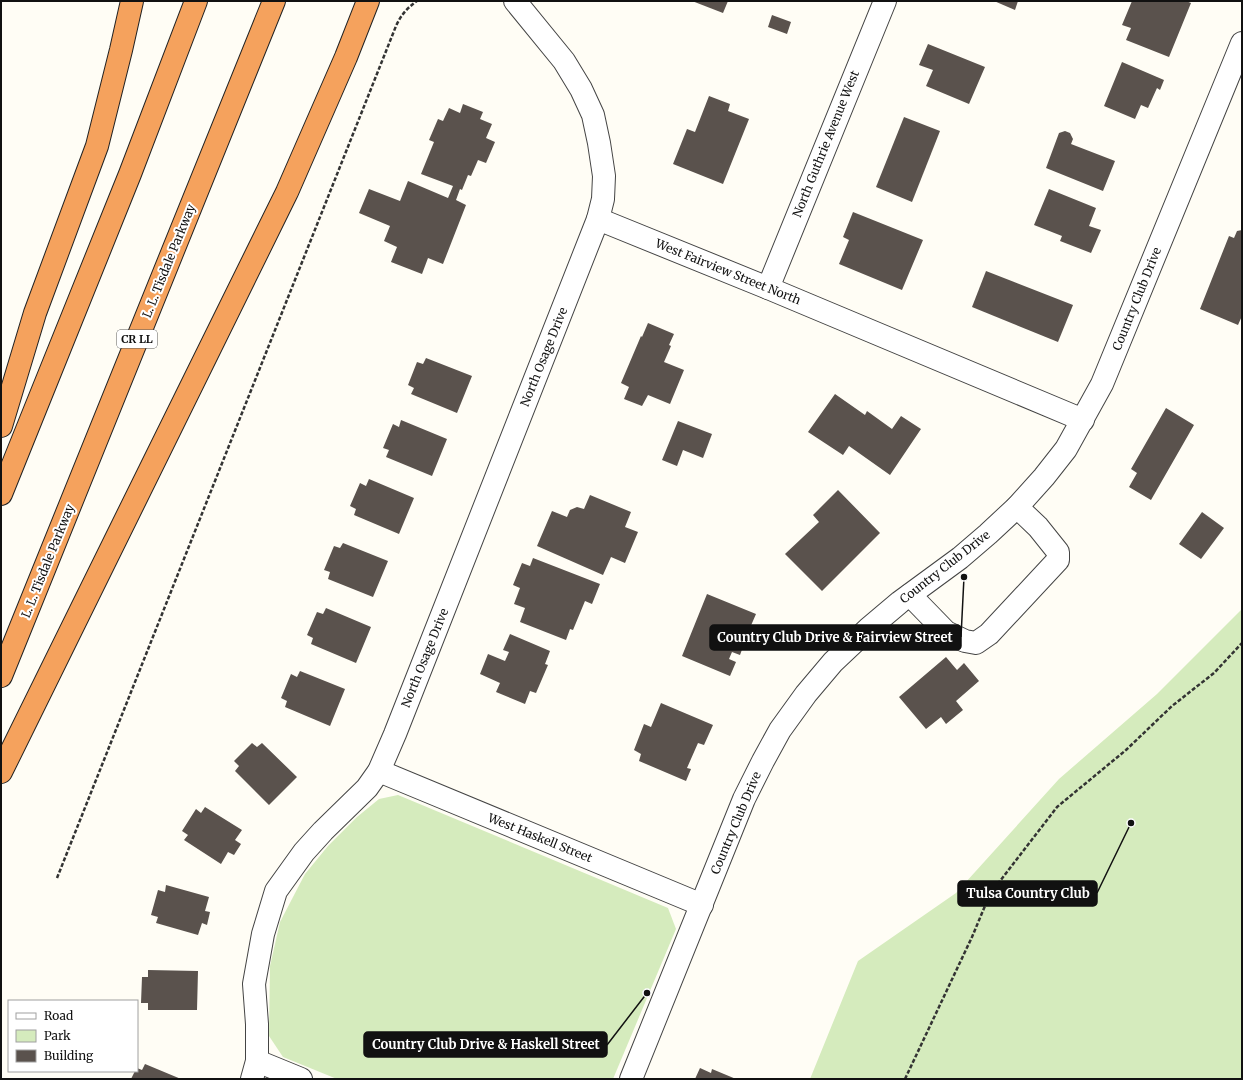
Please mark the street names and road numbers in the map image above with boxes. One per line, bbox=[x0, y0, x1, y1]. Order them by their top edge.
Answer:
street label: North Guthrie Avenue West bbox=[789, 68, 862, 220]
street label: L. L. Tisdale Parkway bbox=[139, 202, 198, 320]
street label: West Fairview Street North bbox=[652, 235, 803, 308]
street label: Country Club Drive bbox=[1109, 245, 1164, 353]
street label: North Osage Drive bbox=[517, 305, 570, 409]
road number: CR LL bbox=[117, 330, 157, 348]
street label: L. L. Tisdale Parkway bbox=[18, 502, 77, 620]
street label: Country Club Drive bbox=[897, 527, 993, 606]
street label: North Osage Drive bbox=[398, 606, 451, 710]
street label: Country Club Drive bbox=[707, 769, 764, 876]
street label: West Haskell Street bbox=[485, 809, 595, 865]

